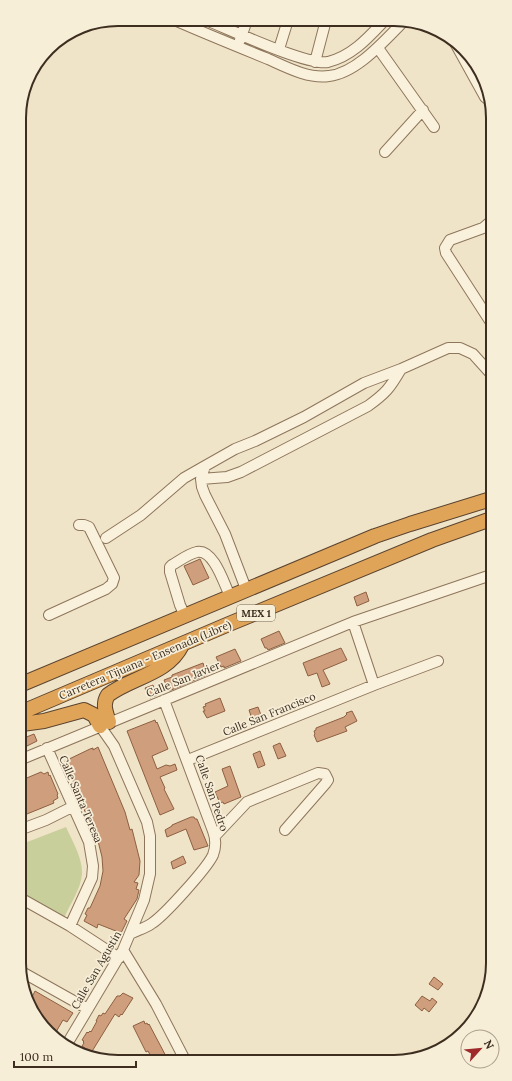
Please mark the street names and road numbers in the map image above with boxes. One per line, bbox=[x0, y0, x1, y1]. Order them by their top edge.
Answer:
road number: MEX 1 bbox=[237, 605, 275, 621]
street label: Carretera Tijuana - Ensenada (Libre) bbox=[57, 617, 234, 704]
street label: Calle San Javier bbox=[144, 658, 222, 700]
street label: Calle San Francisco bbox=[221, 689, 317, 739]
street label: Calle Santa Teresa bbox=[56, 753, 106, 845]
street label: Calle San Pedro bbox=[192, 753, 232, 833]
street label: Calle San Agustín bbox=[68, 928, 124, 1012]

